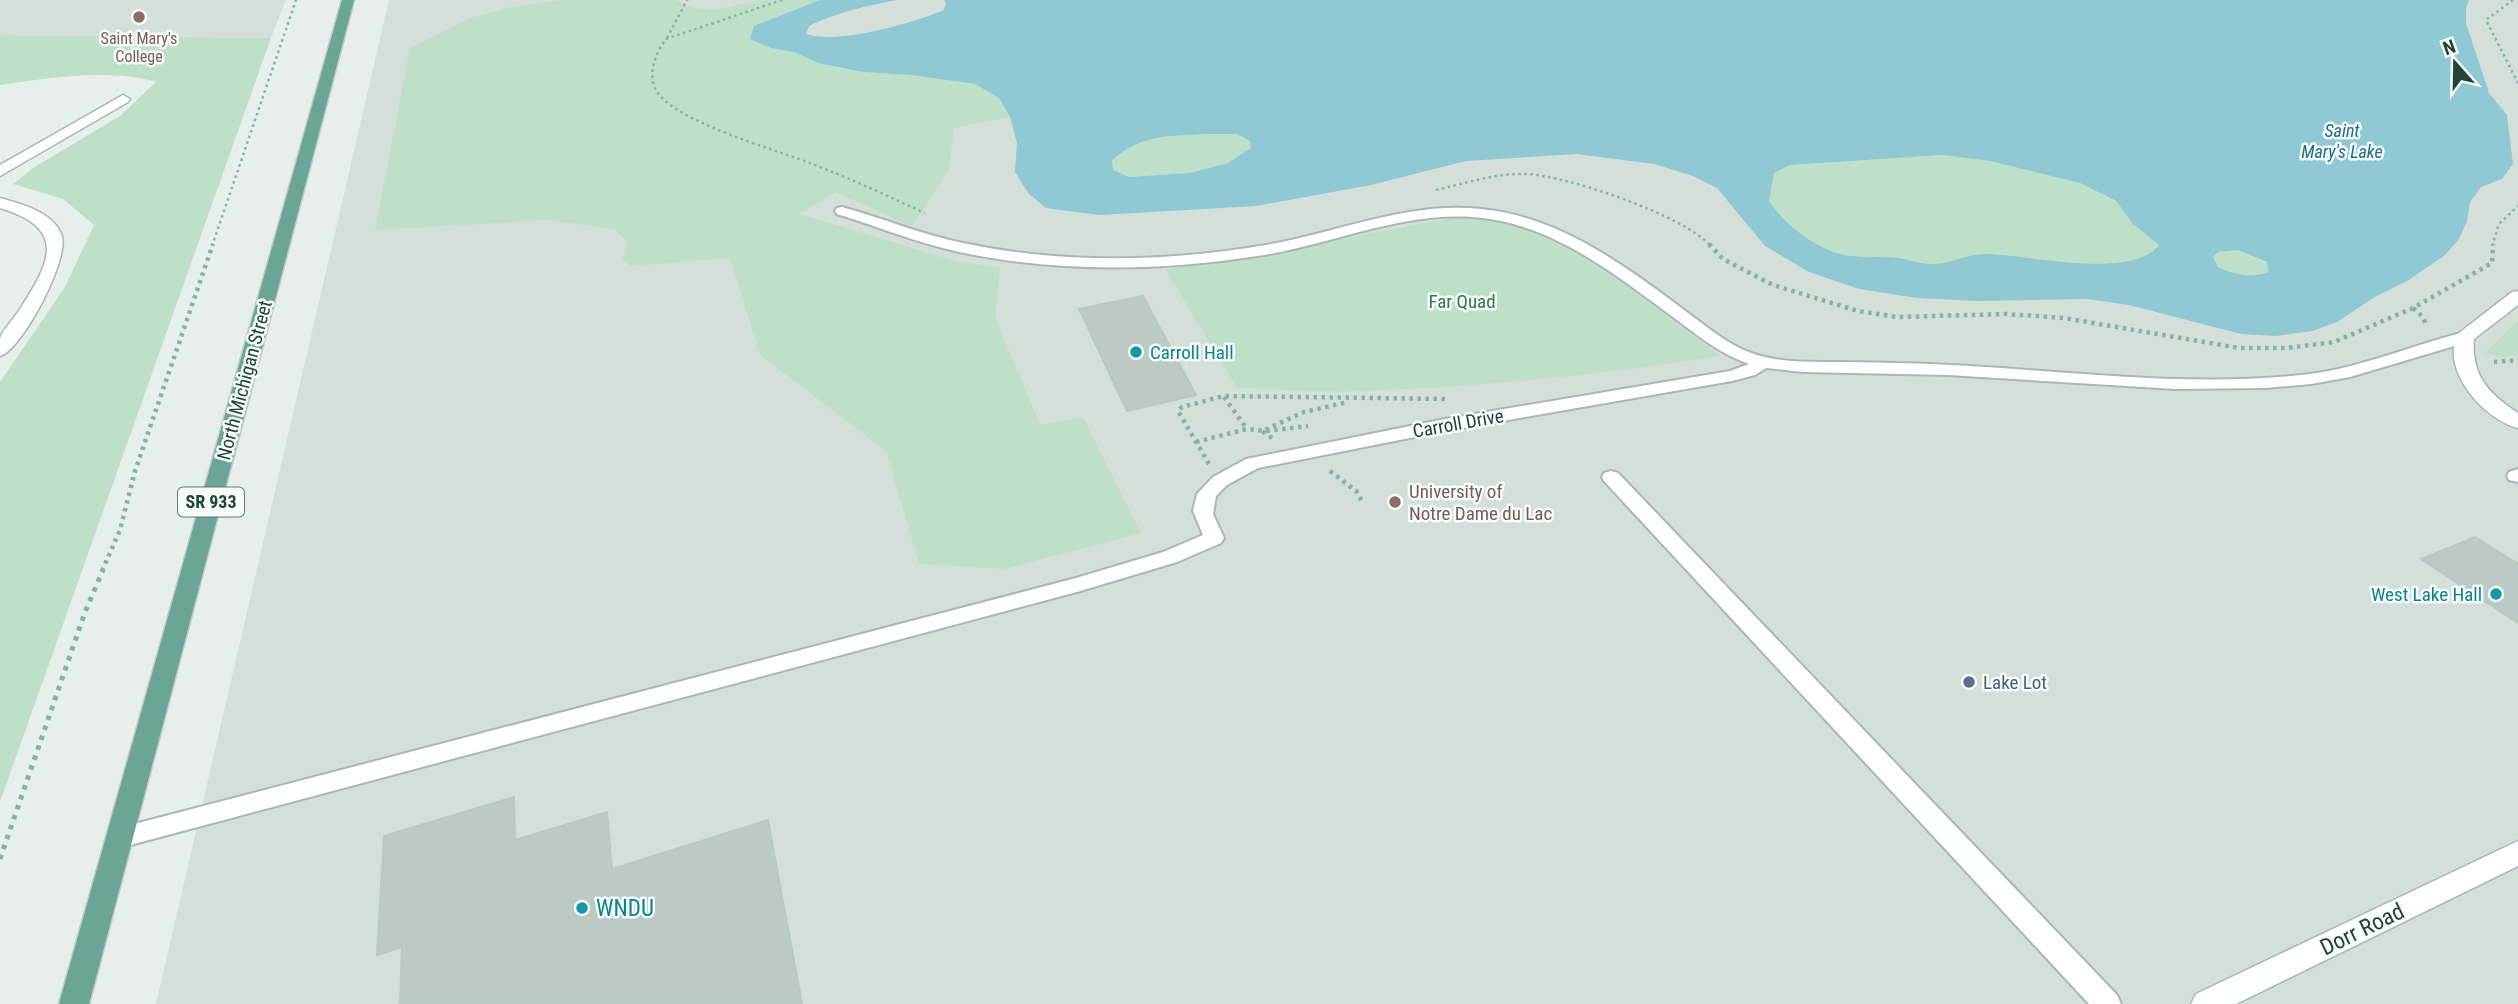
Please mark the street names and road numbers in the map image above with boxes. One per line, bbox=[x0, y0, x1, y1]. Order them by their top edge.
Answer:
street label: North Michigan Street bbox=[212, 298, 277, 462]
street label: Carroll Drive bbox=[1411, 404, 1505, 443]
road number: SR 933 bbox=[178, 488, 244, 516]
street label: Dorr Road bbox=[2316, 898, 2409, 961]

